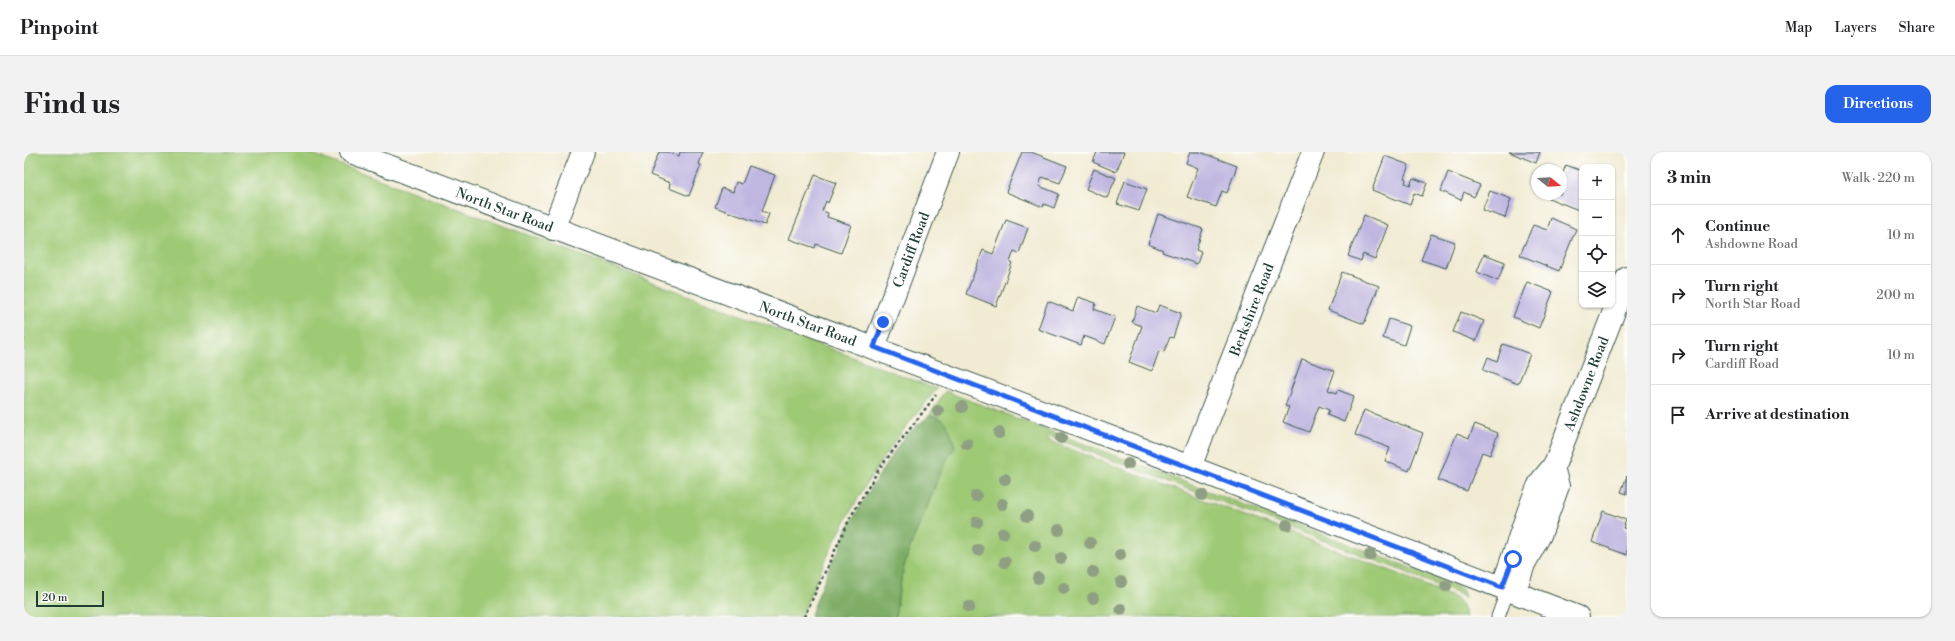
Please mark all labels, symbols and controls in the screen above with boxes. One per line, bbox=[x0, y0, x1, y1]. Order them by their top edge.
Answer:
text: Pinpoint bbox=[20, 16, 99, 40]
text: Map bbox=[1785, 19, 1812, 37]
text: Layers bbox=[1834, 19, 1877, 37]
text: Share bbox=[1899, 19, 1935, 37]
button: Directions bbox=[1825, 85, 1931, 123]
text: Find us bbox=[24, 87, 120, 122]
north arrow bbox=[1531, 164, 1567, 200]
map controls bbox=[1579, 164, 1615, 308]
button: + bbox=[1579, 164, 1615, 200]
text: 3 min bbox=[1667, 167, 1711, 189]
text: Walk · 220 m bbox=[1842, 170, 1915, 186]
street label: North Star Road bbox=[453, 184, 555, 237]
button: − bbox=[1579, 200, 1615, 236]
street label: Cardiff Road bbox=[889, 210, 934, 291]
text: Continue bbox=[1705, 217, 1770, 236]
icon: ahead bbox=[1667, 224, 1689, 246]
text: 10 m bbox=[1887, 227, 1915, 243]
button: locate bbox=[1579, 236, 1615, 272]
text: Ashdowne Road bbox=[1705, 236, 1798, 252]
street label: Berkshire Road bbox=[1226, 261, 1279, 360]
button: layers bbox=[1579, 272, 1615, 308]
text: Turn right bbox=[1705, 277, 1779, 296]
icon: right bbox=[1667, 284, 1689, 306]
text: 200 m bbox=[1876, 287, 1915, 303]
text: North Star Road bbox=[1705, 296, 1800, 312]
street label: North Star Road bbox=[756, 298, 859, 351]
route end bbox=[874, 313, 892, 331]
street label: Ashdowne Road bbox=[1560, 334, 1613, 435]
text: Turn right bbox=[1705, 337, 1779, 356]
icon: right bbox=[1667, 344, 1689, 366]
text: 10 m bbox=[1887, 347, 1915, 363]
text: Cardiff Road bbox=[1705, 356, 1779, 372]
icon: arrive bbox=[1667, 404, 1689, 426]
text: Arrive at destination bbox=[1705, 405, 1849, 424]
route start bbox=[1504, 550, 1522, 568]
scale bar bbox=[36, 589, 104, 608]
text: 20 m bbox=[42, 591, 67, 605]

